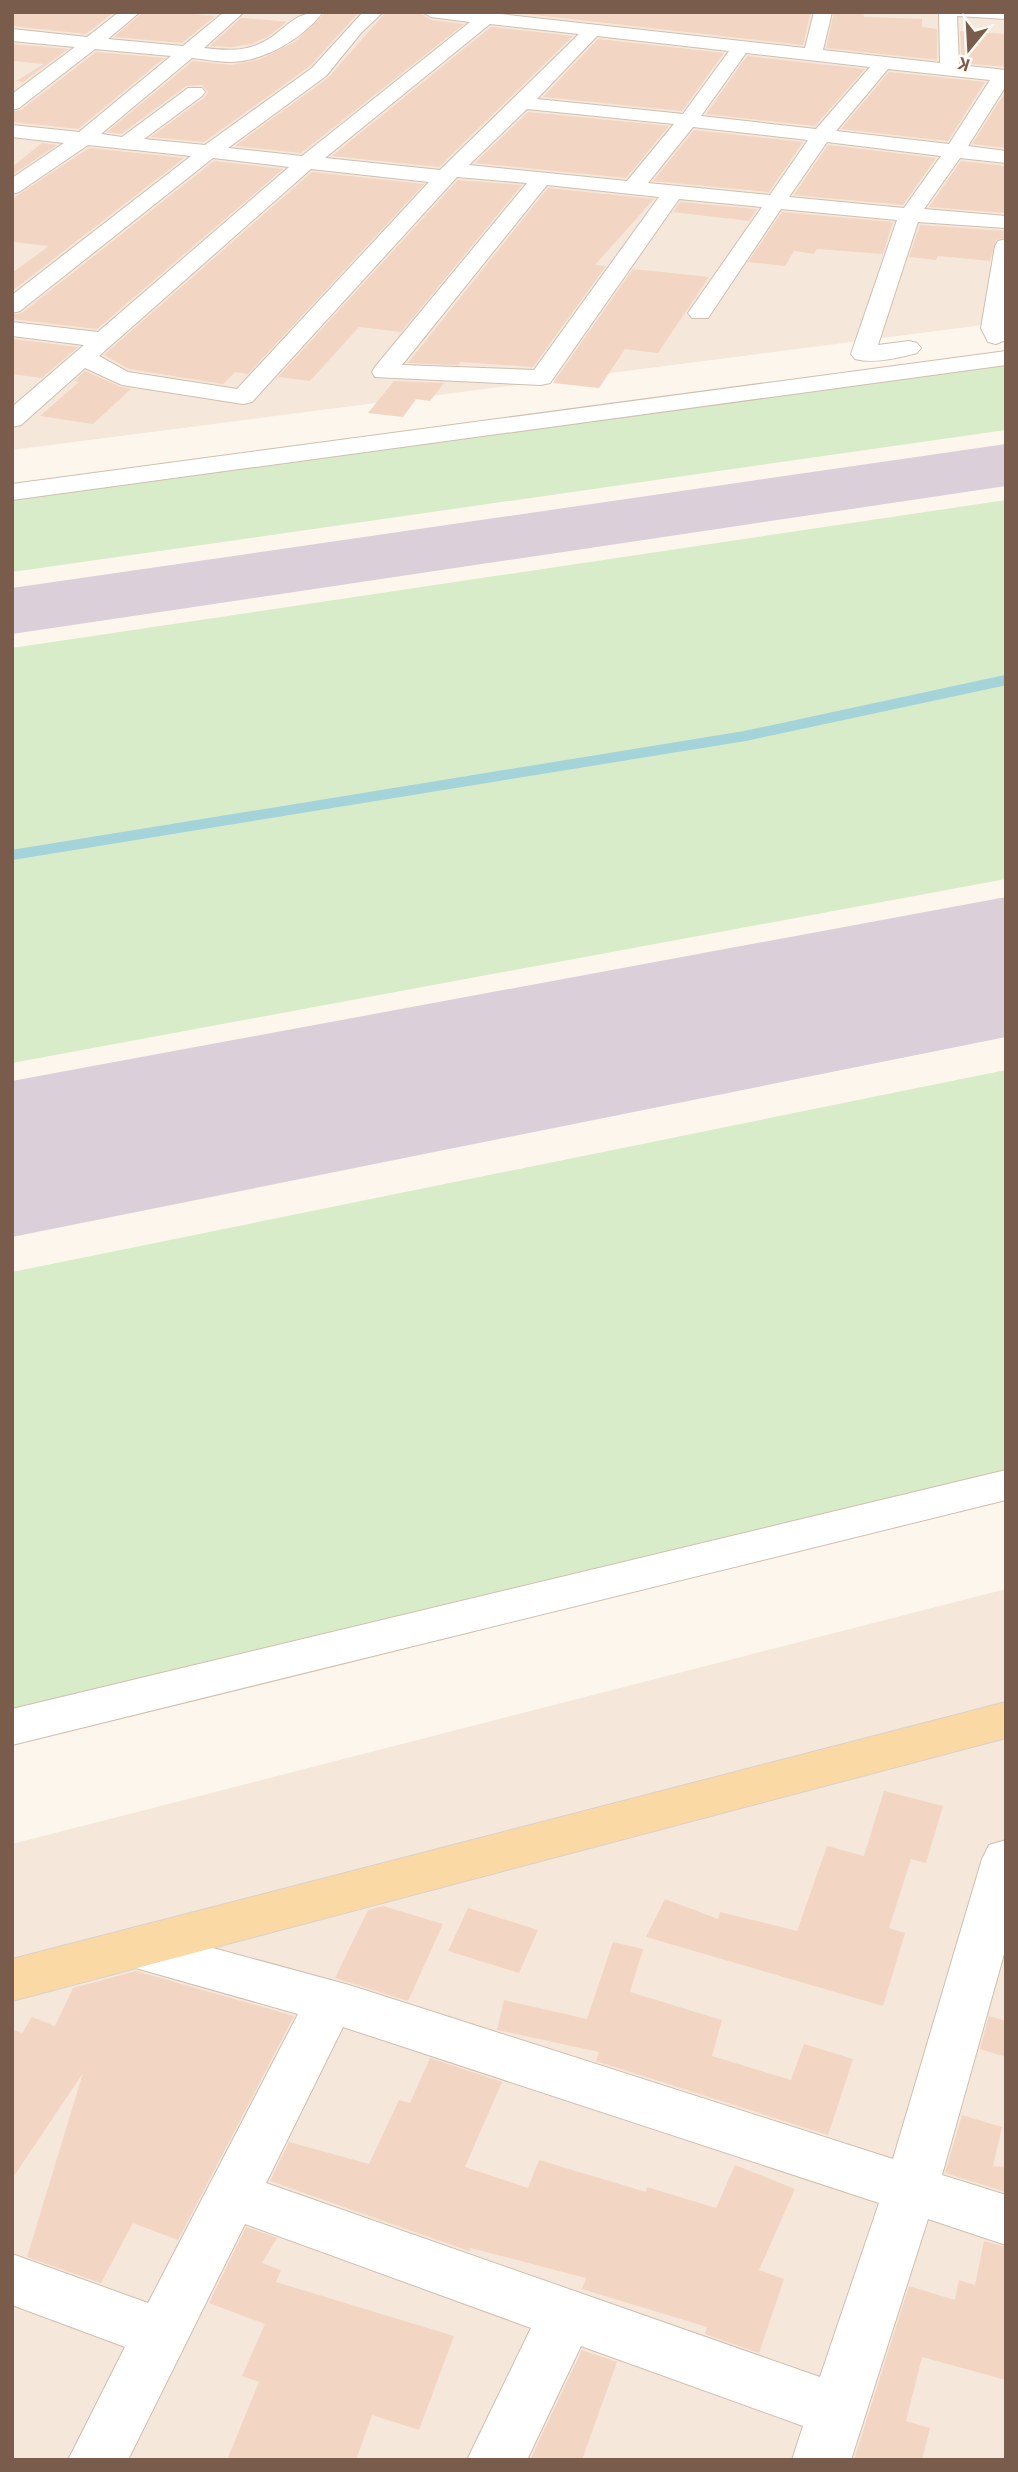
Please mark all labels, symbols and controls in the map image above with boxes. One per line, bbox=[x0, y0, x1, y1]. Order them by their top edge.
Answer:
north arrow bbox=[934, 14, 1004, 84]
text: K bbox=[955, 53, 972, 74]

